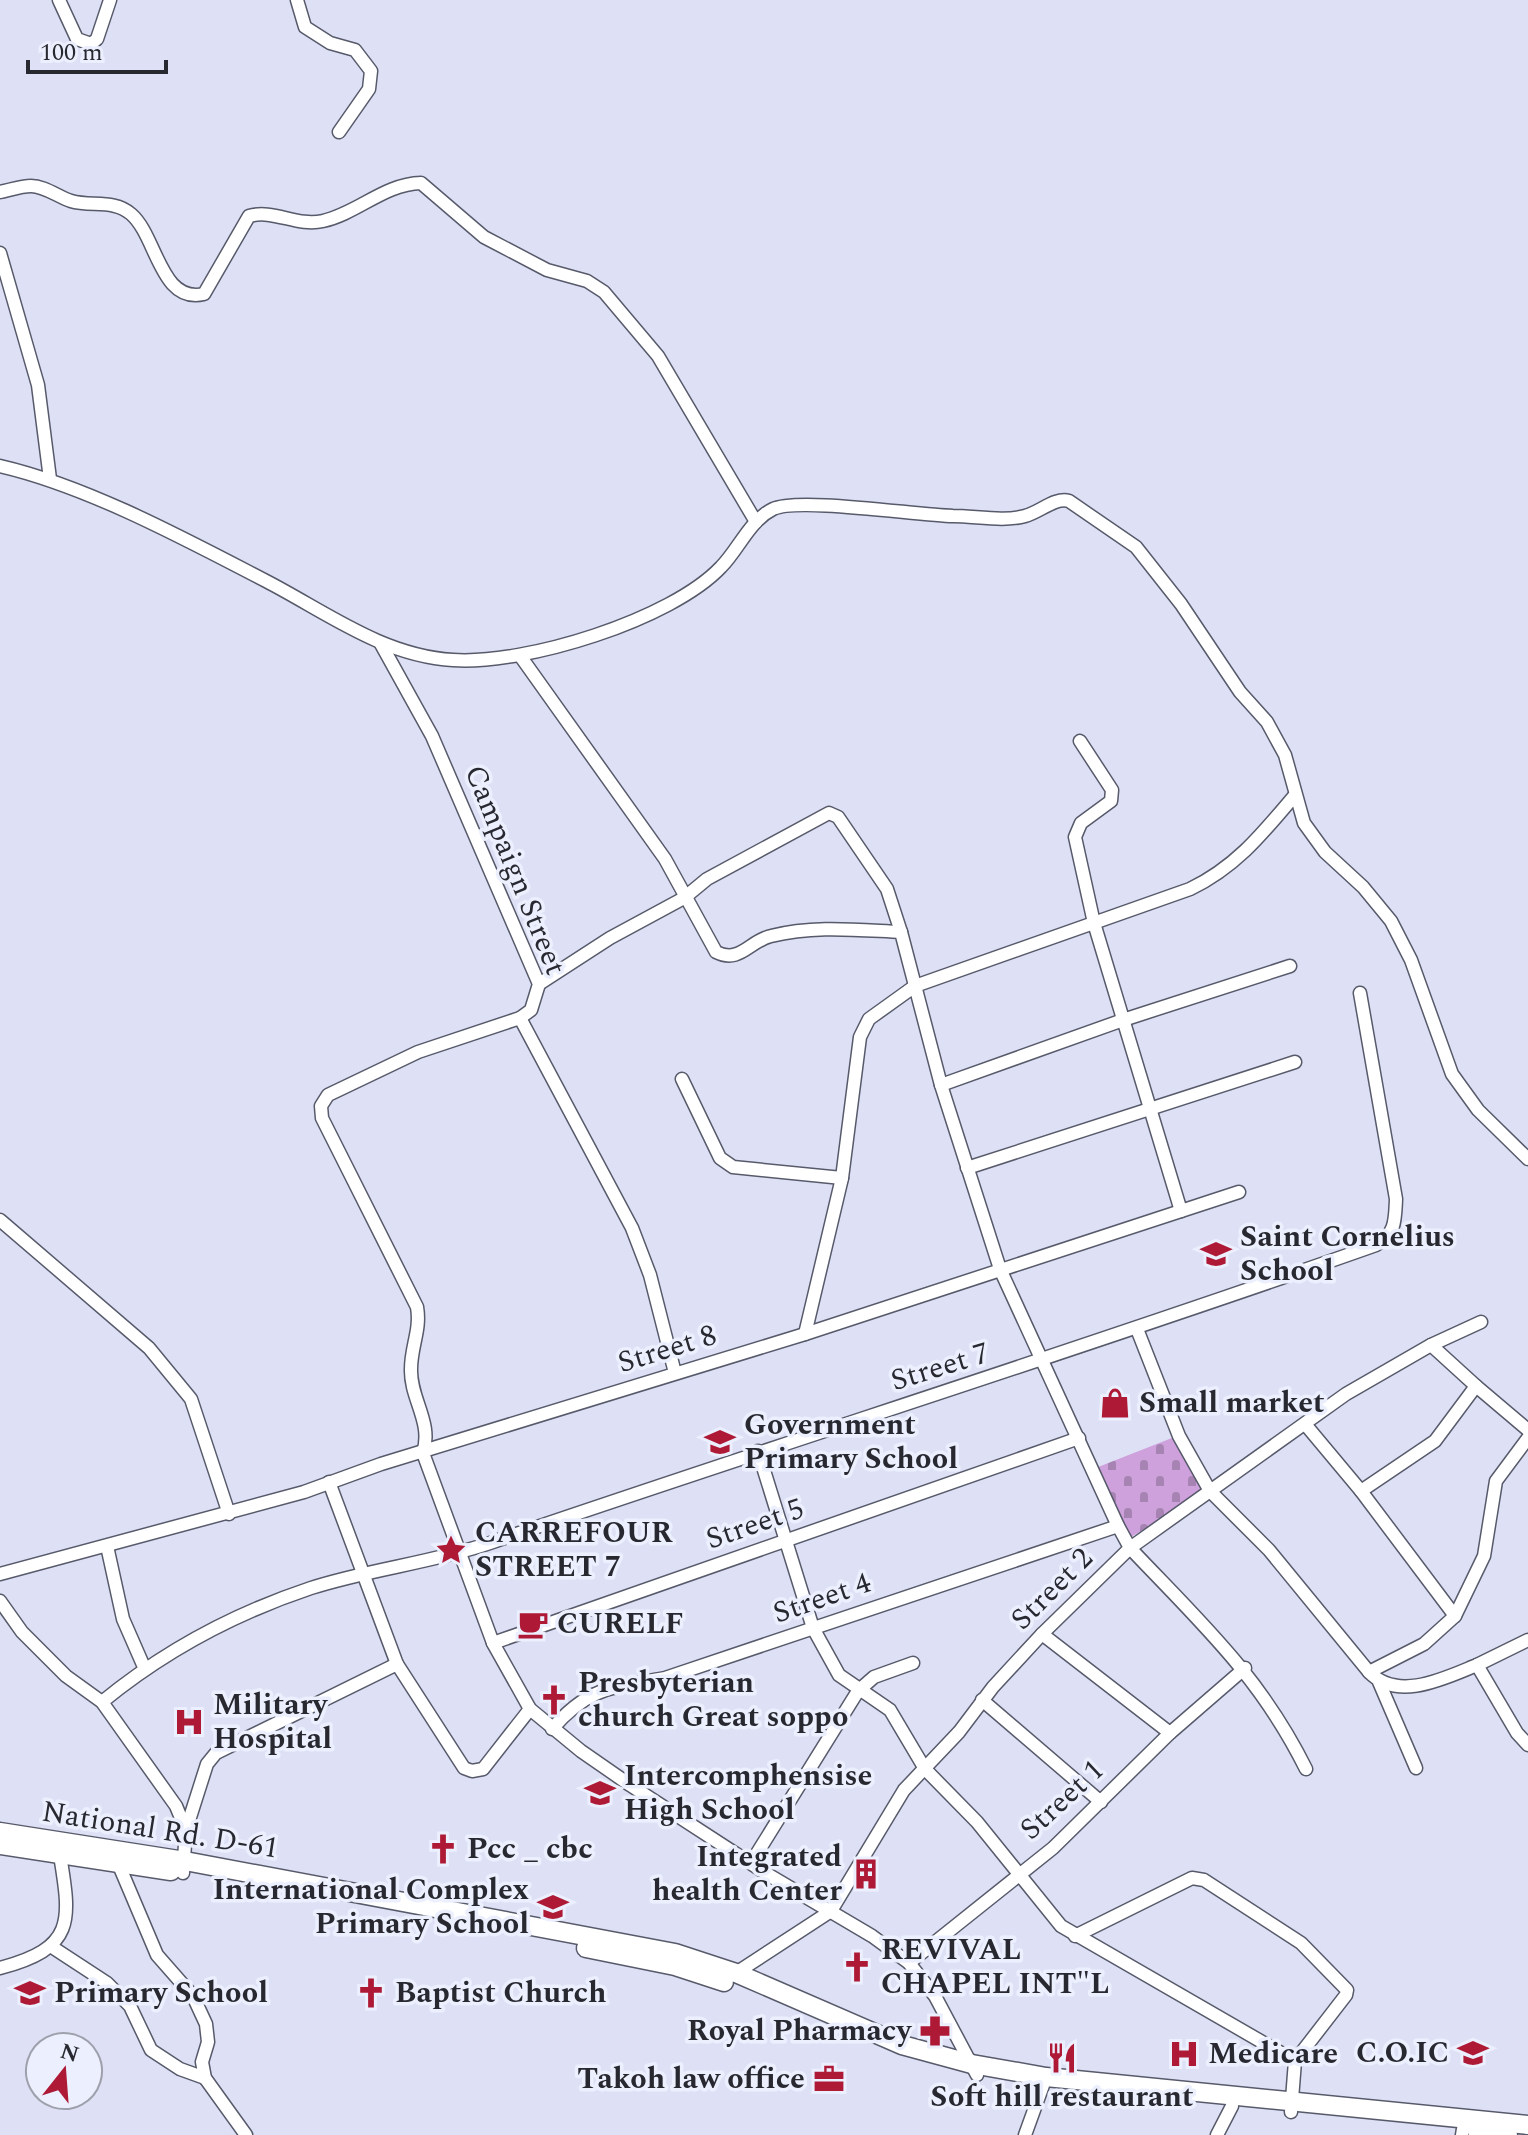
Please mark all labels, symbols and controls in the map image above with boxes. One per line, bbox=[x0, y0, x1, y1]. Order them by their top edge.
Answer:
scale bar bbox=[28, 24, 166, 74]
text: 100 m bbox=[40, 35, 103, 71]
street label: Campaign Street bbox=[452, 758, 578, 982]
place label: Saint Cornelius School bbox=[1240, 1214, 1455, 1294]
school or university icon: Saint Cornelius School bbox=[1199, 1237, 1233, 1271]
street label: Street 8 bbox=[612, 1312, 722, 1386]
street label: Street 7 bbox=[885, 1330, 995, 1404]
place label: Small market bbox=[1139, 1380, 1325, 1426]
shop icon: Small market bbox=[1098, 1386, 1132, 1420]
place label: Government Primary School bbox=[744, 1402, 958, 1482]
school or university icon: Government Primary School bbox=[703, 1425, 737, 1459]
street label: Street 5 bbox=[700, 1486, 810, 1562]
place label: CARREFOUR STREET 7 bbox=[475, 1510, 674, 1590]
place icon: CARREFOUR STREET 7 bbox=[434, 1533, 468, 1567]
street label: Street 2 bbox=[1000, 1537, 1104, 1641]
street label: Street 4 bbox=[767, 1560, 877, 1636]
place label: CURELF bbox=[557, 1601, 684, 1647]
cafe icon: CURELF bbox=[516, 1607, 550, 1641]
place label: Presbyterian church Great soppo bbox=[578, 1660, 848, 1740]
place label: Military Hospital bbox=[213, 1682, 332, 1762]
church icon: Presbyterian church Great soppo bbox=[537, 1683, 571, 1717]
hospital icon: Military Hospital bbox=[172, 1705, 206, 1739]
street label: Street 1 bbox=[1009, 1749, 1115, 1851]
place label: Intercomphensise High School bbox=[624, 1753, 872, 1833]
school or university icon: Intercomphensise High School bbox=[583, 1776, 617, 1810]
street label: National Rd. D-61 bbox=[38, 1789, 282, 1871]
place label: Pcc _ cbc bbox=[467, 1826, 593, 1872]
church icon: Pcc _ cbc bbox=[426, 1832, 460, 1866]
place label: Integrated health Center bbox=[652, 1834, 842, 1914]
building icon: Integrated health Center bbox=[849, 1857, 883, 1891]
place label: International Complex Primary School bbox=[213, 1867, 529, 1947]
school or university icon: International Complex Primary School bbox=[536, 1890, 570, 1924]
place label: REVIVAL CHAPEL INT"L bbox=[881, 1927, 1109, 2007]
church icon: REVIVAL CHAPEL INT"L bbox=[840, 1950, 874, 1984]
place label: Primary School bbox=[54, 1970, 268, 2016]
place label: Baptist Church bbox=[395, 1970, 607, 2016]
school or university icon: Primary School bbox=[13, 1976, 47, 2010]
church icon: Baptist Church bbox=[354, 1976, 388, 2010]
place label: Royal Pharmacy bbox=[687, 2008, 913, 2054]
pharmacy icon: Royal Pharmacy bbox=[918, 2014, 952, 2048]
place label: C.O.IC bbox=[1356, 2030, 1449, 2076]
north arrow bbox=[24, 2031, 104, 2111]
place label: Medicare bbox=[1208, 2031, 1338, 2077]
text: N bbox=[56, 2035, 83, 2072]
school or university icon: C.O.IC bbox=[1456, 2036, 1490, 2070]
hospital icon: Medicare bbox=[1167, 2037, 1201, 2071]
restaurant icon: Soft hill restaurant bbox=[1045, 2041, 1079, 2075]
place label: Takoh law office bbox=[577, 2056, 805, 2102]
office icon: Takoh law office bbox=[812, 2062, 846, 2096]
place label: Soft hill restaurant bbox=[930, 2074, 1194, 2120]

